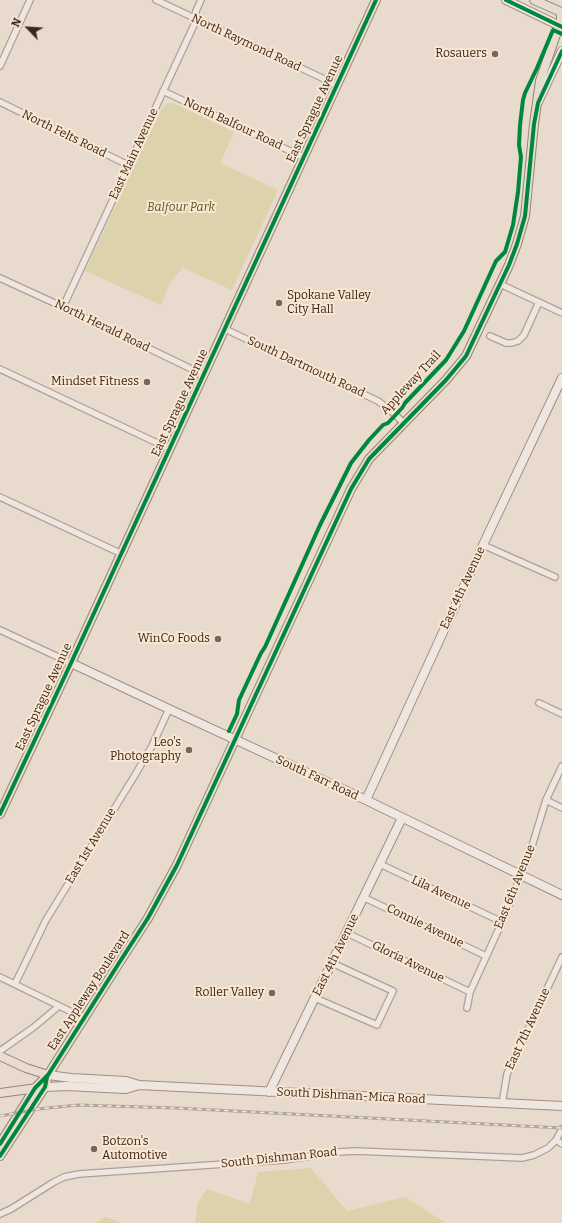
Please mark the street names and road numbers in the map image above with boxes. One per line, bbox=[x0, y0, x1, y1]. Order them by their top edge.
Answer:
street label: North Raymond Road bbox=[189, 11, 303, 75]
street label: East Sprague Avenue bbox=[284, 53, 346, 165]
street label: North Balfour Road bbox=[181, 95, 285, 153]
street label: East Main Avenue bbox=[107, 106, 161, 202]
street label: North Felts Road bbox=[19, 107, 109, 161]
street label: North Herald Road bbox=[52, 297, 152, 355]
street label: South Dartmouth Road bbox=[245, 333, 367, 401]
street label: East Sprague Avenue bbox=[149, 347, 211, 459]
street label: Appleway Trail bbox=[378, 348, 444, 418]
street label: East 4th Avenue bbox=[438, 544, 488, 632]
street label: East Sprague Avenue bbox=[13, 641, 75, 753]
street label: South Farr Road bbox=[273, 753, 361, 803]
street label: East 1st Avenue bbox=[63, 806, 119, 886]
street label: East 6th Avenue bbox=[492, 843, 538, 931]
street label: Lila Avenue bbox=[409, 873, 473, 913]
street label: Connie Avenue bbox=[384, 901, 466, 951]
street label: East 4th Avenue bbox=[310, 912, 362, 998]
street label: East Appleway Boulevard bbox=[45, 929, 133, 1053]
street label: Gloria Avenue bbox=[369, 938, 447, 986]
street label: East 7th Avenue bbox=[503, 986, 553, 1072]
street label: South Dishman-Mica Road bbox=[276, 1085, 426, 1107]
street label: South Dishman Road bbox=[220, 1145, 338, 1171]

